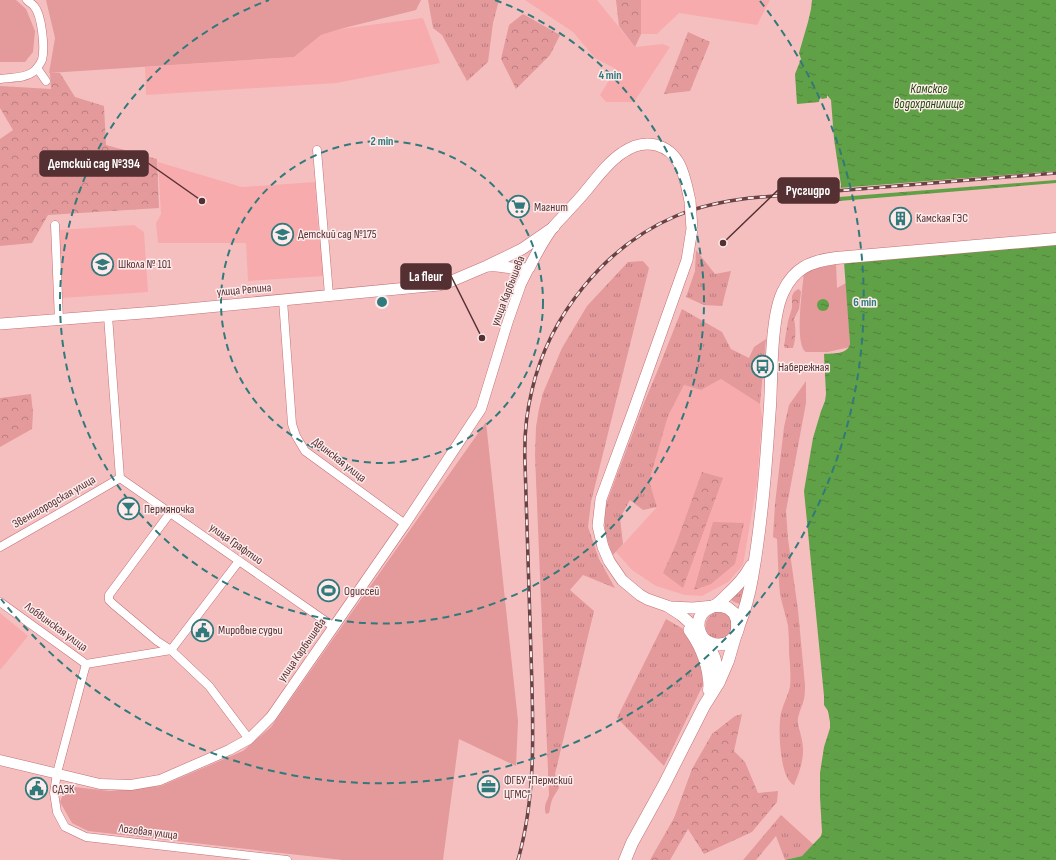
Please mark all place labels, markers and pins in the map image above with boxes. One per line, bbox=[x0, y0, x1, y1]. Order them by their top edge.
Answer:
callout: Детский сад №394 bbox=[40, 151, 148, 176]
callout: Русгидро bbox=[778, 178, 839, 203]
supermarket icon: Магнит bbox=[506, 194, 532, 220]
place label: Магнит bbox=[534, 200, 568, 215]
building icon: Камская ГЭС bbox=[887, 205, 913, 231]
place label: Камская ГЭС bbox=[916, 211, 968, 226]
school or university icon: Детский сад №175 bbox=[270, 221, 296, 247]
place label: Детский сад №175 bbox=[298, 227, 377, 242]
school or university icon: Школа № 101 bbox=[90, 251, 116, 277]
place label: Школа № 101 bbox=[118, 257, 172, 272]
callout: La fleur bbox=[401, 264, 451, 289]
centre of rings bbox=[375, 295, 389, 309]
bus stop icon: Набережная bbox=[750, 354, 776, 380]
place label: Набережная bbox=[778, 360, 829, 375]
bar icon: Пермяночка bbox=[116, 496, 142, 522]
place label: Пермяночка bbox=[144, 502, 195, 517]
sports icon: Одиссей bbox=[315, 578, 341, 604]
place label: Одиссей bbox=[344, 584, 379, 599]
public building icon: Мировые судьи bbox=[189, 617, 215, 643]
place label: Мировые судьи bbox=[218, 623, 282, 638]
place label: ФГБУ "Пермский ЦГМС" bbox=[504, 773, 573, 802]
office icon: ФГБУ "Пермский ЦГМС" bbox=[475, 774, 501, 800]
public building icon: СДЭК bbox=[24, 776, 50, 802]
place label: СДЭК bbox=[52, 782, 75, 797]

